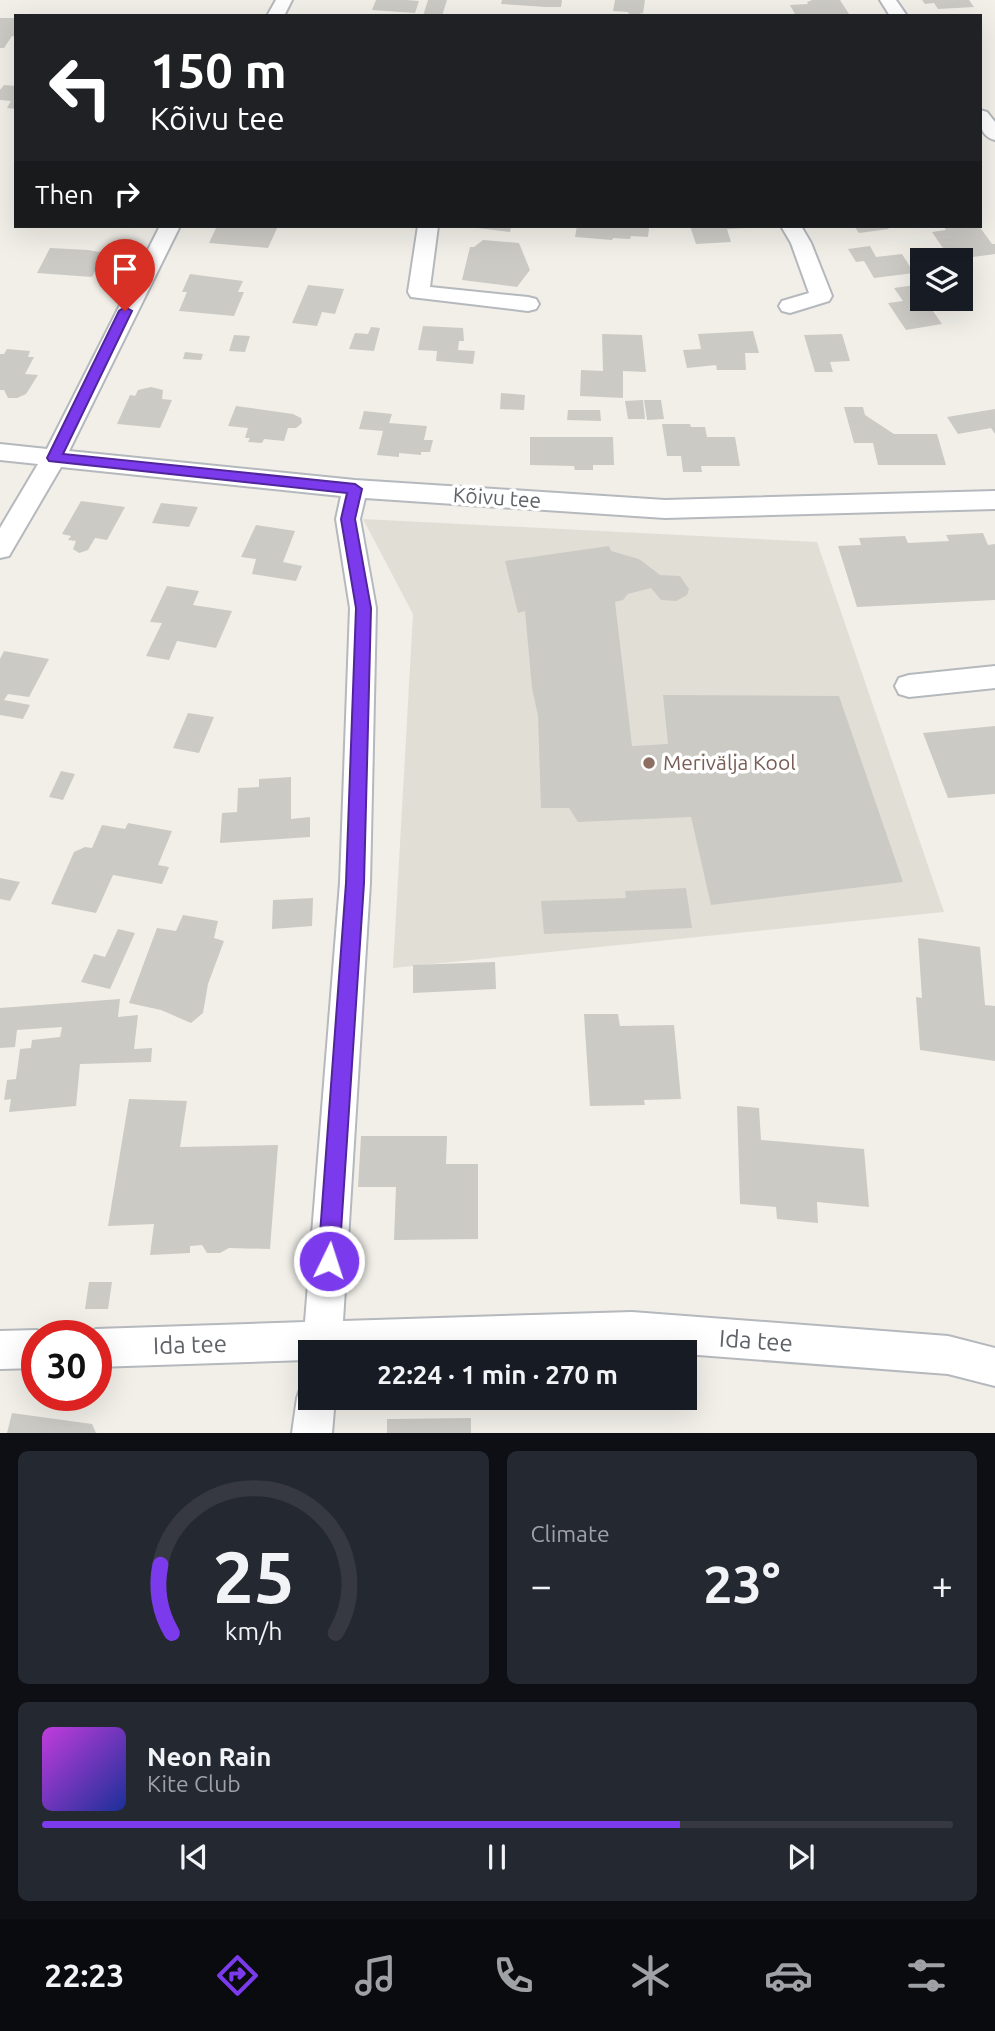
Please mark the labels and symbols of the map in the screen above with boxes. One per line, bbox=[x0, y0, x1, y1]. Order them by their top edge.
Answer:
pin bbox=[95, 239, 155, 311]
street label: Kõivu tee bbox=[452, 482, 542, 512]
place label: Merivälja Kool bbox=[663, 750, 796, 774]
marker: Merivälja Kool bbox=[641, 755, 657, 771]
position arrow bbox=[292, 1224, 366, 1298]
speed limit sign: 30 bbox=[21, 1320, 112, 1411]
street label: Ida tee bbox=[718, 1324, 794, 1357]
street label: Ida tee bbox=[153, 1330, 227, 1359]

